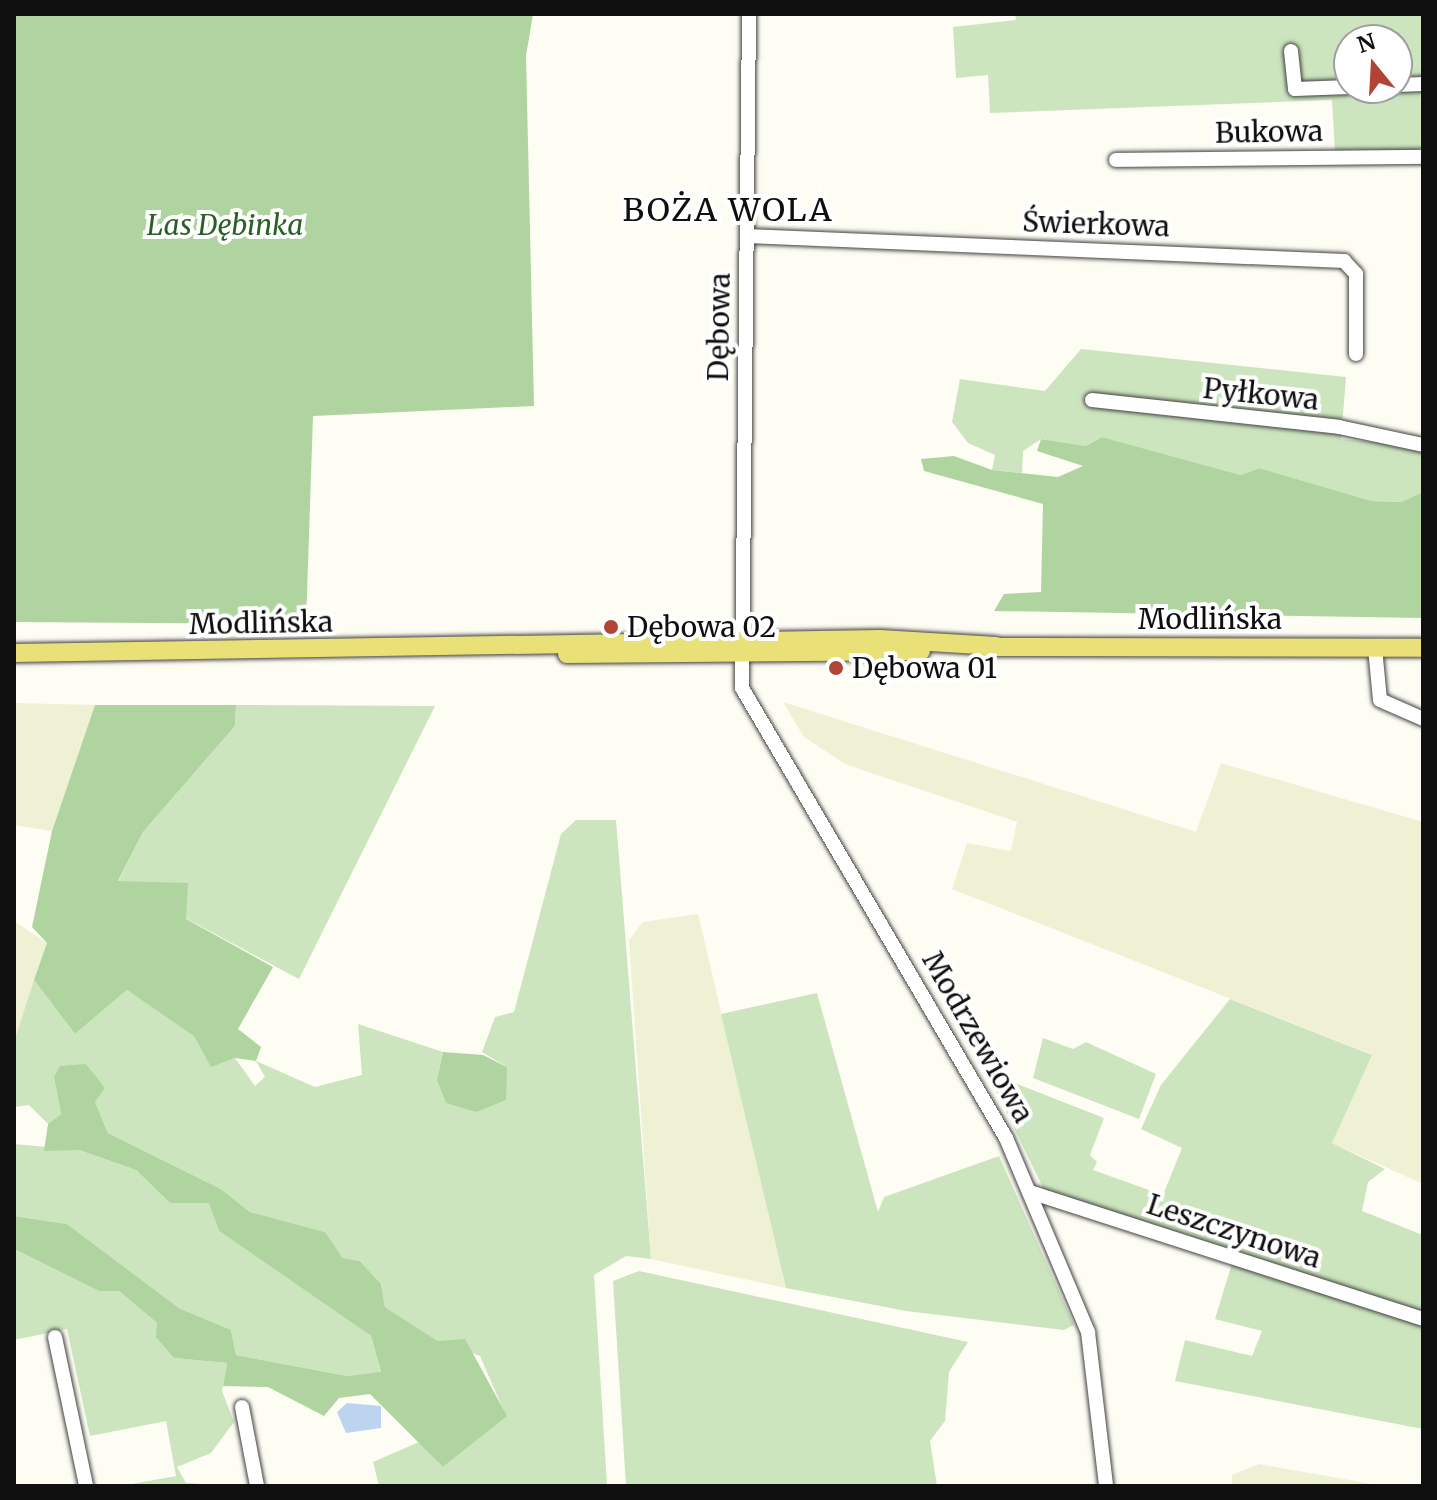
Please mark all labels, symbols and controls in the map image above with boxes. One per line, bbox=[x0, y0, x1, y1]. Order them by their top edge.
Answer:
north arrow bbox=[1333, 24, 1413, 104]
text: N bbox=[1354, 27, 1379, 59]
street label: Bukowa bbox=[1215, 114, 1323, 150]
district label: BOŻA WOLA bbox=[622, 191, 834, 229]
street label: Świerkowa bbox=[1022, 205, 1170, 243]
park label: Las Dębinka bbox=[147, 208, 303, 242]
street label: Dębowa bbox=[701, 272, 737, 382]
street label: Pyłkowa bbox=[1202, 371, 1320, 417]
street label: Modlińska bbox=[1138, 602, 1282, 636]
street label: Modlińska bbox=[189, 605, 333, 641]
place label: Dębowa 02 bbox=[627, 610, 776, 644]
marker: Dębowa 02 bbox=[602, 618, 620, 636]
place label: Dębowa 01 bbox=[852, 651, 997, 685]
marker: Dębowa 01 bbox=[827, 659, 845, 677]
street label: Modrzewiowa bbox=[916, 946, 1040, 1128]
street label: Leszczynowa bbox=[1143, 1187, 1325, 1275]

